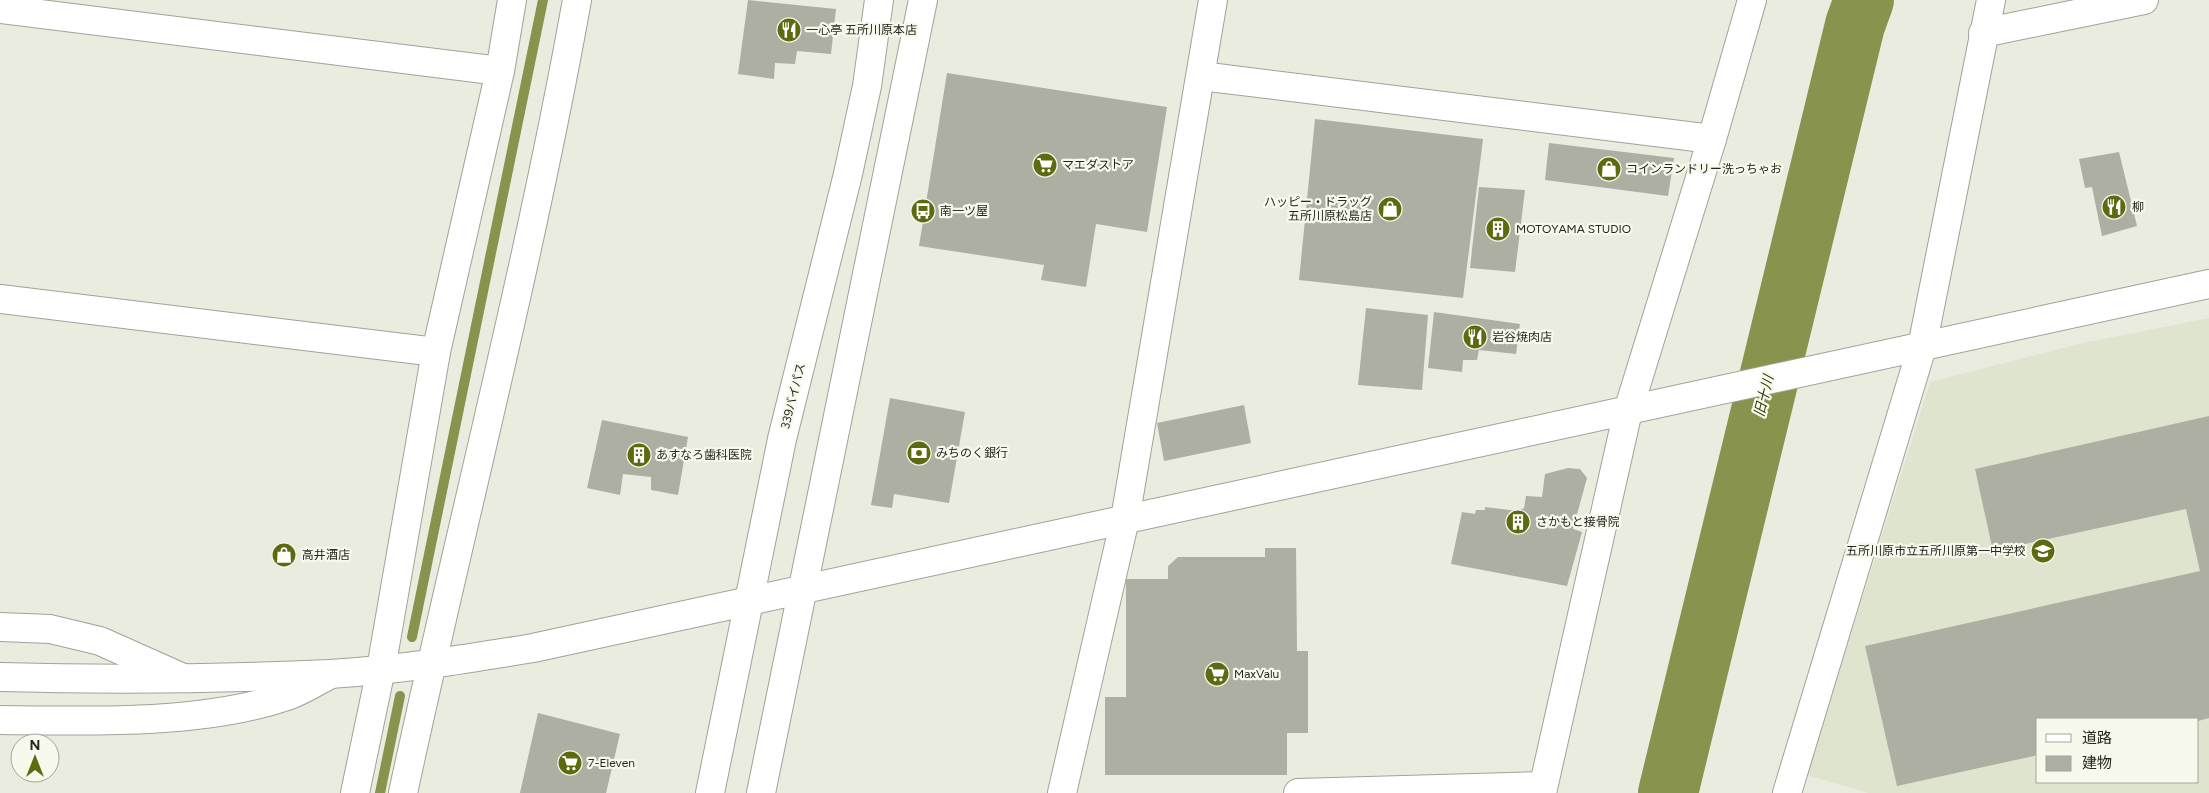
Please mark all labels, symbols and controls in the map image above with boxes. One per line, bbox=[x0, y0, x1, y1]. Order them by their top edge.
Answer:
restaurant icon: 一心亭 五所川原本店 bbox=[776, 17, 802, 43]
place label: 一心亭 五所川原本店 bbox=[806, 23, 917, 37]
supermarket icon: マエダストア bbox=[1032, 152, 1058, 178]
shop icon: コインランドリー洗っちゃお bbox=[1596, 156, 1622, 182]
place label: マエダストア bbox=[1062, 158, 1134, 172]
place label: コインランドリー洗っちゃお bbox=[1626, 162, 1782, 176]
restaurant icon: 柳 bbox=[2101, 194, 2127, 220]
place label: ハッピー・ドラッグ 五所川原松島店 bbox=[1264, 195, 1372, 223]
shop icon: ハッピー・ドラッグ 五所川原松島店 bbox=[1377, 196, 1403, 222]
bus stop icon: 南一ツ屋 bbox=[910, 198, 936, 224]
place label: 柳 bbox=[2132, 200, 2144, 214]
place label: 南一ツ屋 bbox=[940, 204, 988, 218]
building icon: MOTOYAMA STUDIO bbox=[1485, 216, 1511, 242]
place label: MOTOYAMA STUDIO bbox=[1516, 222, 1631, 236]
restaurant icon: 岩谷焼肉店 bbox=[1462, 324, 1488, 350]
place label: 岩谷焼肉店 bbox=[1492, 330, 1552, 344]
street label: 339バイパス bbox=[778, 362, 808, 430]
water label: 旧十川 bbox=[1751, 372, 1778, 418]
bank icon: みちのく銀行 bbox=[906, 440, 932, 466]
building icon: あすなろ歯科医院 bbox=[626, 442, 652, 468]
place label: みちのく銀行 bbox=[936, 446, 1008, 460]
place label: あすなろ歯科医院 bbox=[656, 448, 752, 462]
building icon: さかもと接骨院 bbox=[1505, 509, 1531, 535]
place label: さかもと接骨院 bbox=[1536, 515, 1620, 529]
school or university icon: 五所川原市立五所川原第一中学校 bbox=[2030, 538, 2056, 564]
shop icon: 高井酒店 bbox=[271, 542, 297, 568]
place label: 五所川原市立五所川原第一中学校 bbox=[1846, 544, 2026, 558]
place label: 高井酒店 bbox=[302, 548, 350, 562]
supermarket icon: MaxValu bbox=[1204, 661, 1230, 687]
place label: MaxValu bbox=[1234, 667, 1279, 681]
legend bbox=[2036, 718, 2199, 783]
text: 道路 bbox=[2082, 729, 2112, 747]
north arrow bbox=[10, 733, 60, 783]
text: N bbox=[30, 737, 40, 754]
supermarket icon: 7-Eleven bbox=[557, 750, 583, 776]
text: 建物 bbox=[2082, 754, 2112, 772]
place label: 7-Eleven bbox=[588, 756, 635, 770]

